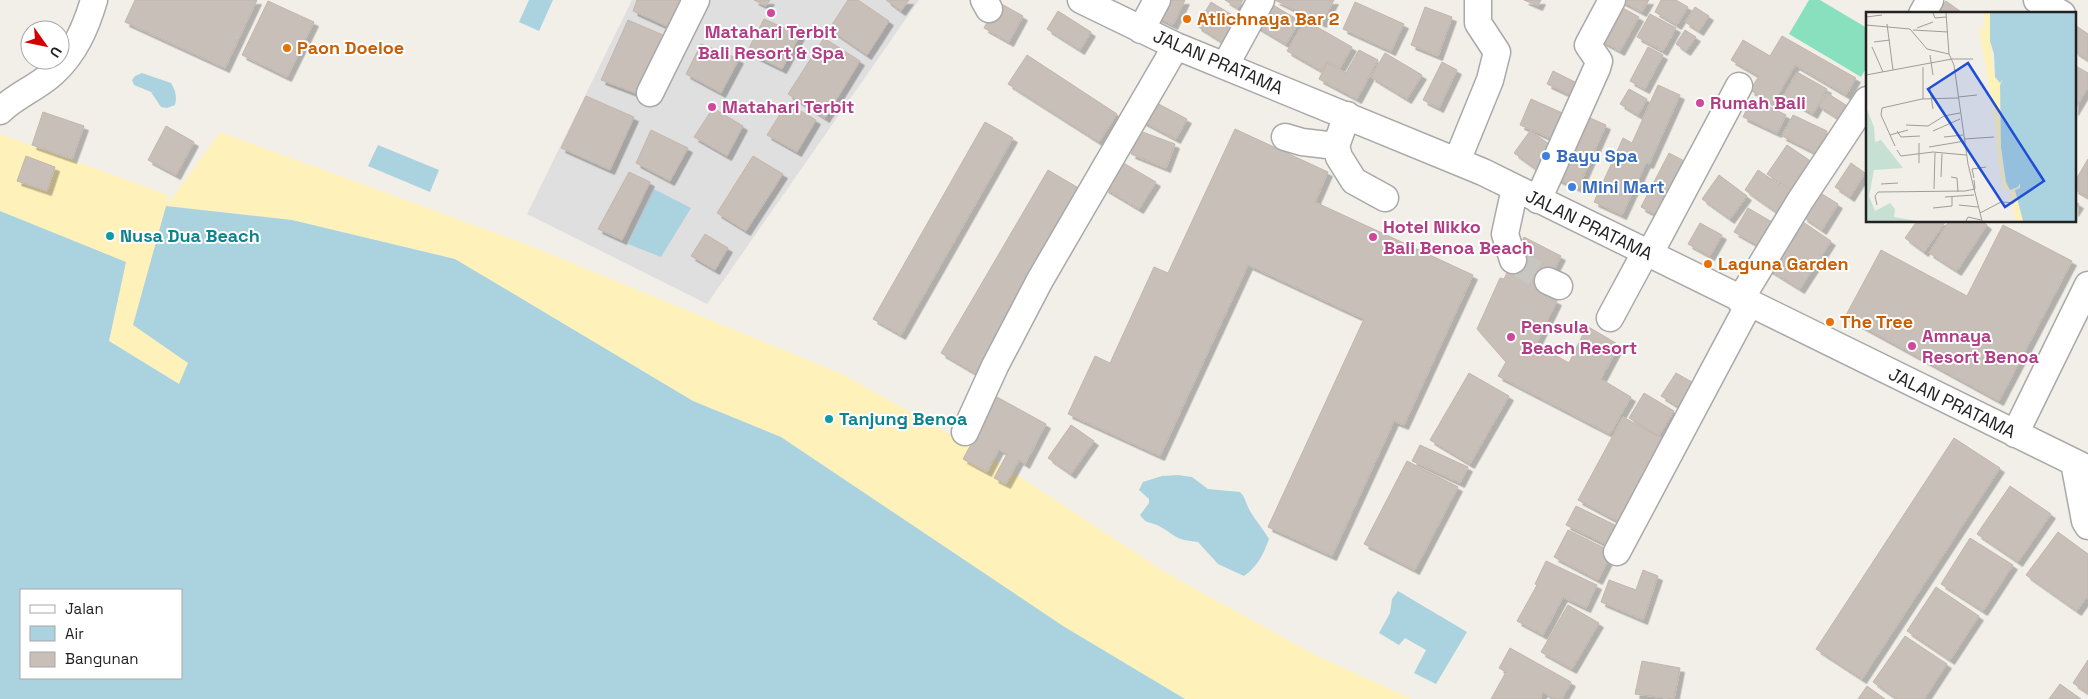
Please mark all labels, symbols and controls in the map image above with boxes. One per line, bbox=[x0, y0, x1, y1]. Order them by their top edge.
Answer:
marker: Matahari Terbit Bali Resort & Spa bbox=[765, 7, 777, 19]
place label: Atlichnaya Bar 2 bbox=[1197, 7, 1340, 30]
inset map bbox=[1866, 12, 2076, 222]
marker: Atlichnaya Bar 2 bbox=[1181, 13, 1193, 25]
north arrow bbox=[20, 20, 70, 70]
place label: Matahari Terbit Bali Resort & Spa bbox=[698, 20, 845, 64]
street label: JALAN PRATAMA bbox=[1150, 24, 1287, 99]
place label: Paon Doeloe bbox=[297, 36, 404, 59]
marker: Paon Doeloe bbox=[281, 42, 293, 54]
text: U bbox=[46, 43, 66, 61]
place label: Rumah Bali bbox=[1710, 91, 1806, 114]
place label: Matahari Terbit bbox=[722, 95, 855, 118]
marker: Rumah Bali bbox=[1694, 97, 1706, 109]
marker: Matahari Terbit bbox=[706, 101, 718, 113]
place label: Bayu Spa bbox=[1556, 144, 1638, 167]
marker: Bayu Spa bbox=[1540, 150, 1552, 162]
place label: Mini Mart bbox=[1582, 175, 1665, 198]
marker: Mini Mart bbox=[1566, 181, 1578, 193]
street label: JALAN PRATAMA bbox=[1522, 184, 1657, 265]
place label: Hotel Nikko Bali Benoa Beach bbox=[1383, 215, 1533, 259]
place label: Nusa Dua Beach bbox=[120, 224, 260, 247]
marker: Nusa Dua Beach bbox=[104, 230, 116, 242]
marker: Hotel Nikko Bali Benoa Beach bbox=[1367, 231, 1379, 243]
place label: Laguna Garden bbox=[1718, 252, 1849, 275]
marker: Laguna Garden bbox=[1702, 258, 1714, 270]
place label: The Tree bbox=[1840, 310, 1913, 333]
place label: Pensula Beach Resort bbox=[1521, 315, 1637, 359]
marker: The Tree bbox=[1824, 316, 1836, 328]
place label: Amnaya Resort Benoa bbox=[1922, 324, 2040, 368]
marker: Pensula Beach Resort bbox=[1505, 331, 1517, 343]
marker: Amnaya Resort Benoa bbox=[1906, 340, 1918, 352]
street label: JALAN PRATAMA bbox=[1885, 362, 2020, 443]
place label: Tanjung Benoa bbox=[839, 407, 968, 430]
marker: Tanjung Benoa bbox=[823, 413, 835, 425]
legend bbox=[20, 589, 182, 679]
text: Jalan bbox=[65, 599, 104, 618]
text: Air bbox=[65, 624, 84, 643]
text: Bangunan bbox=[65, 649, 139, 668]

